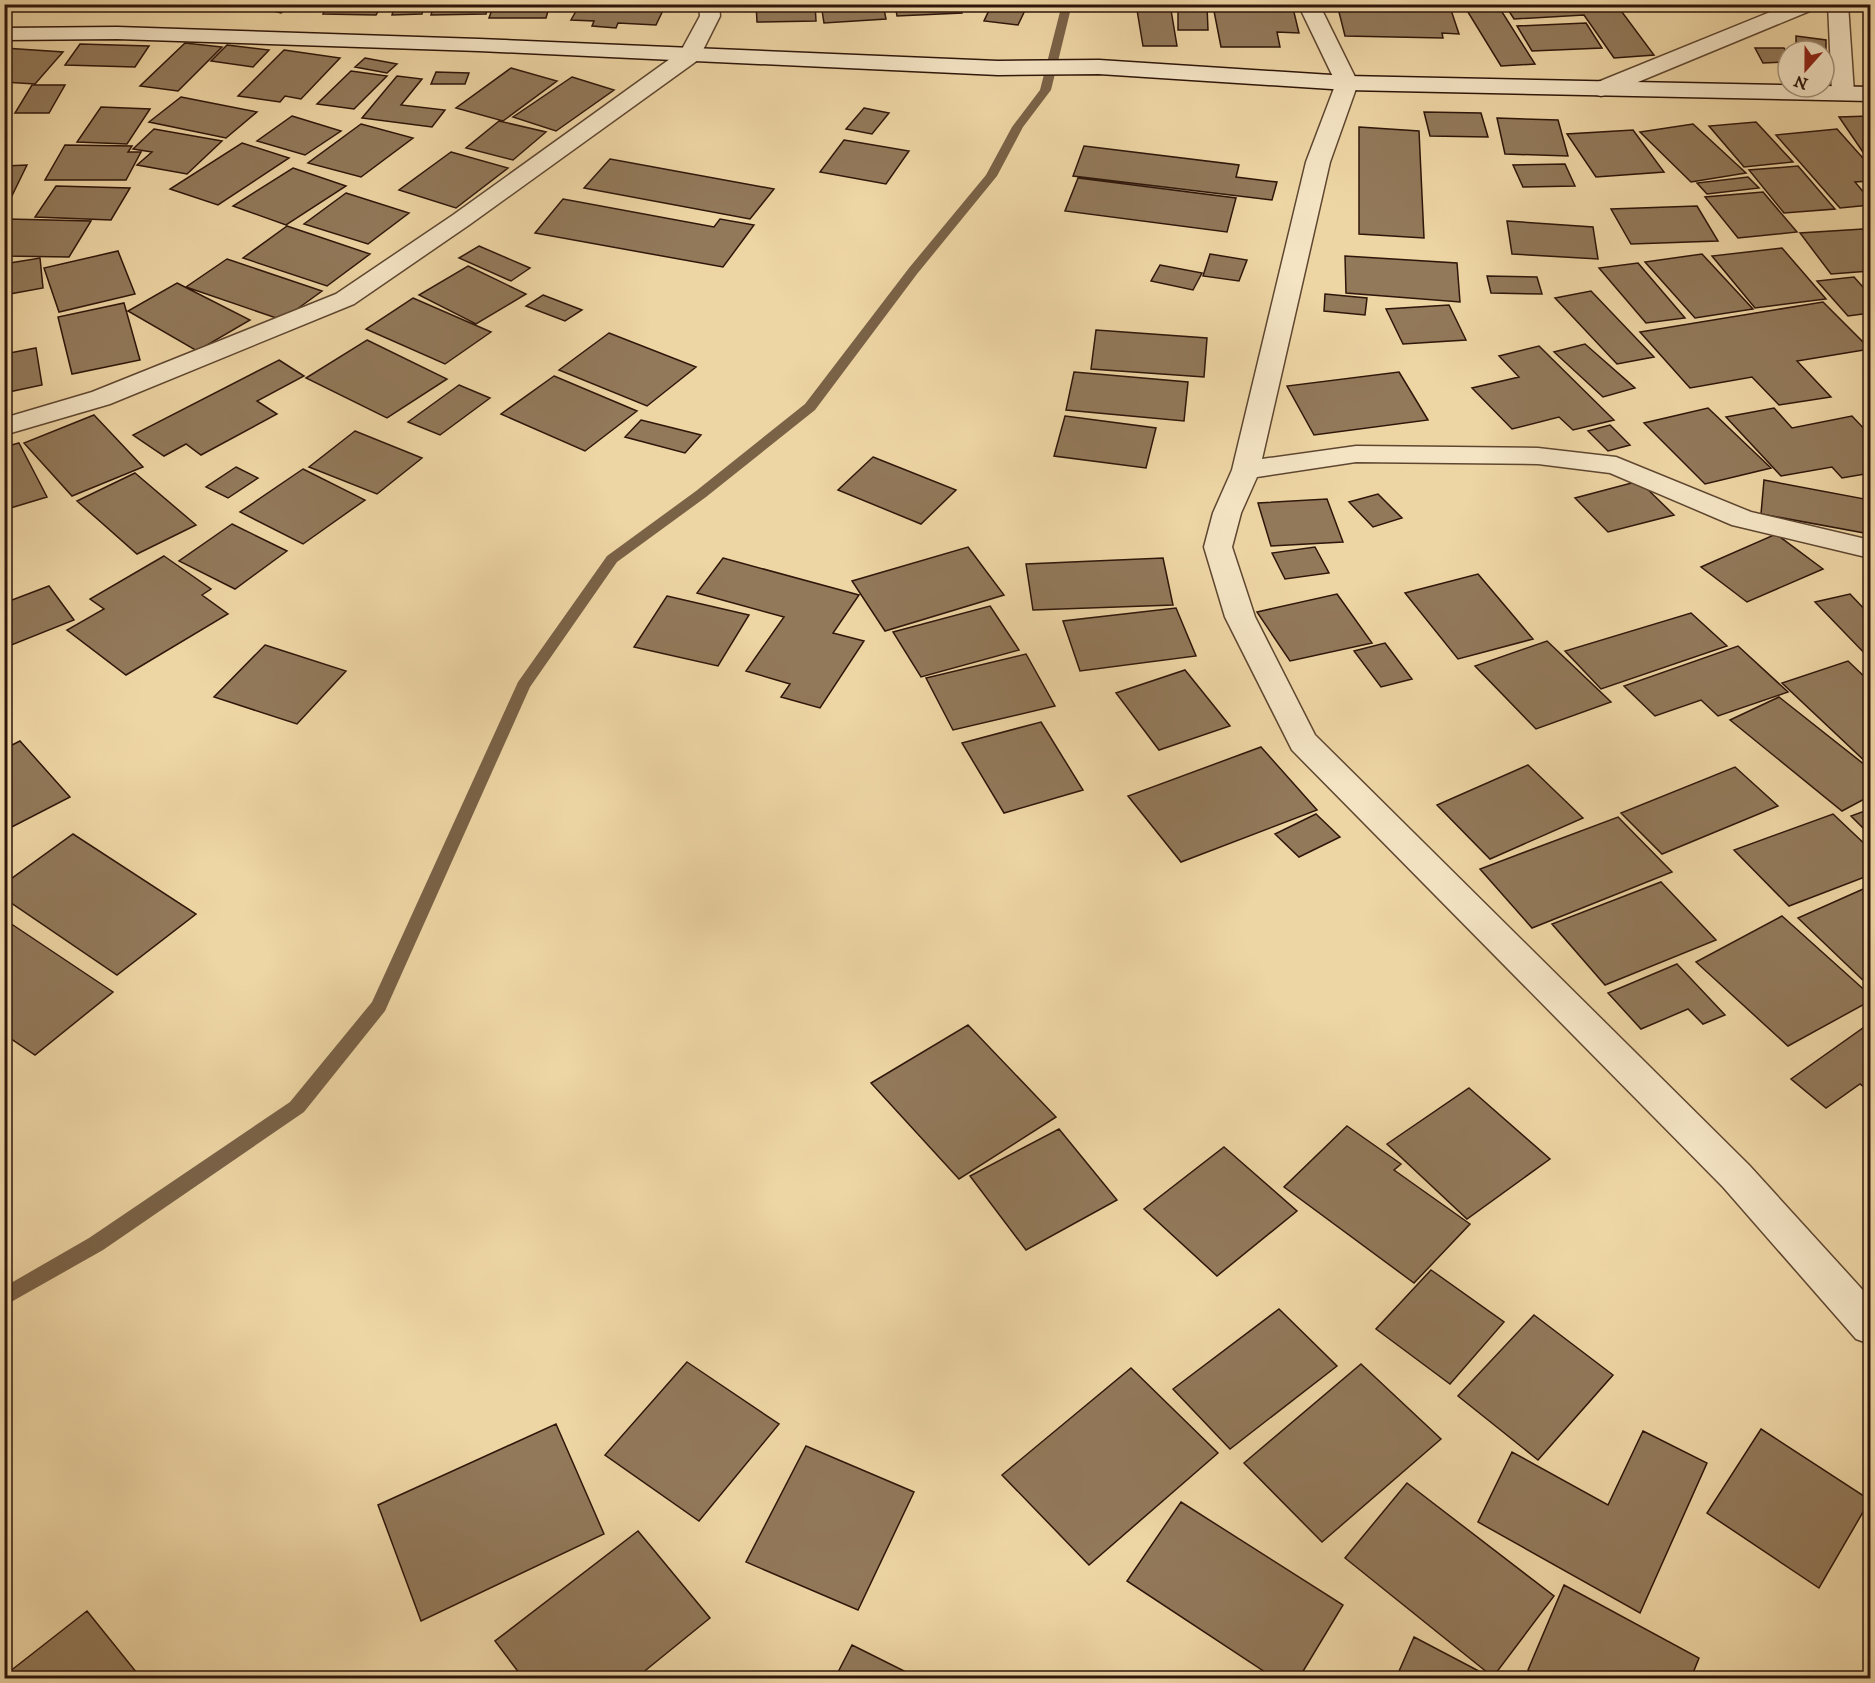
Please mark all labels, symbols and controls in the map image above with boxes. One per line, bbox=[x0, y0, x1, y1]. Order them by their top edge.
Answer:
north arrow bbox=[1776, 39, 1836, 99]
text: N bbox=[1791, 70, 1811, 94]

